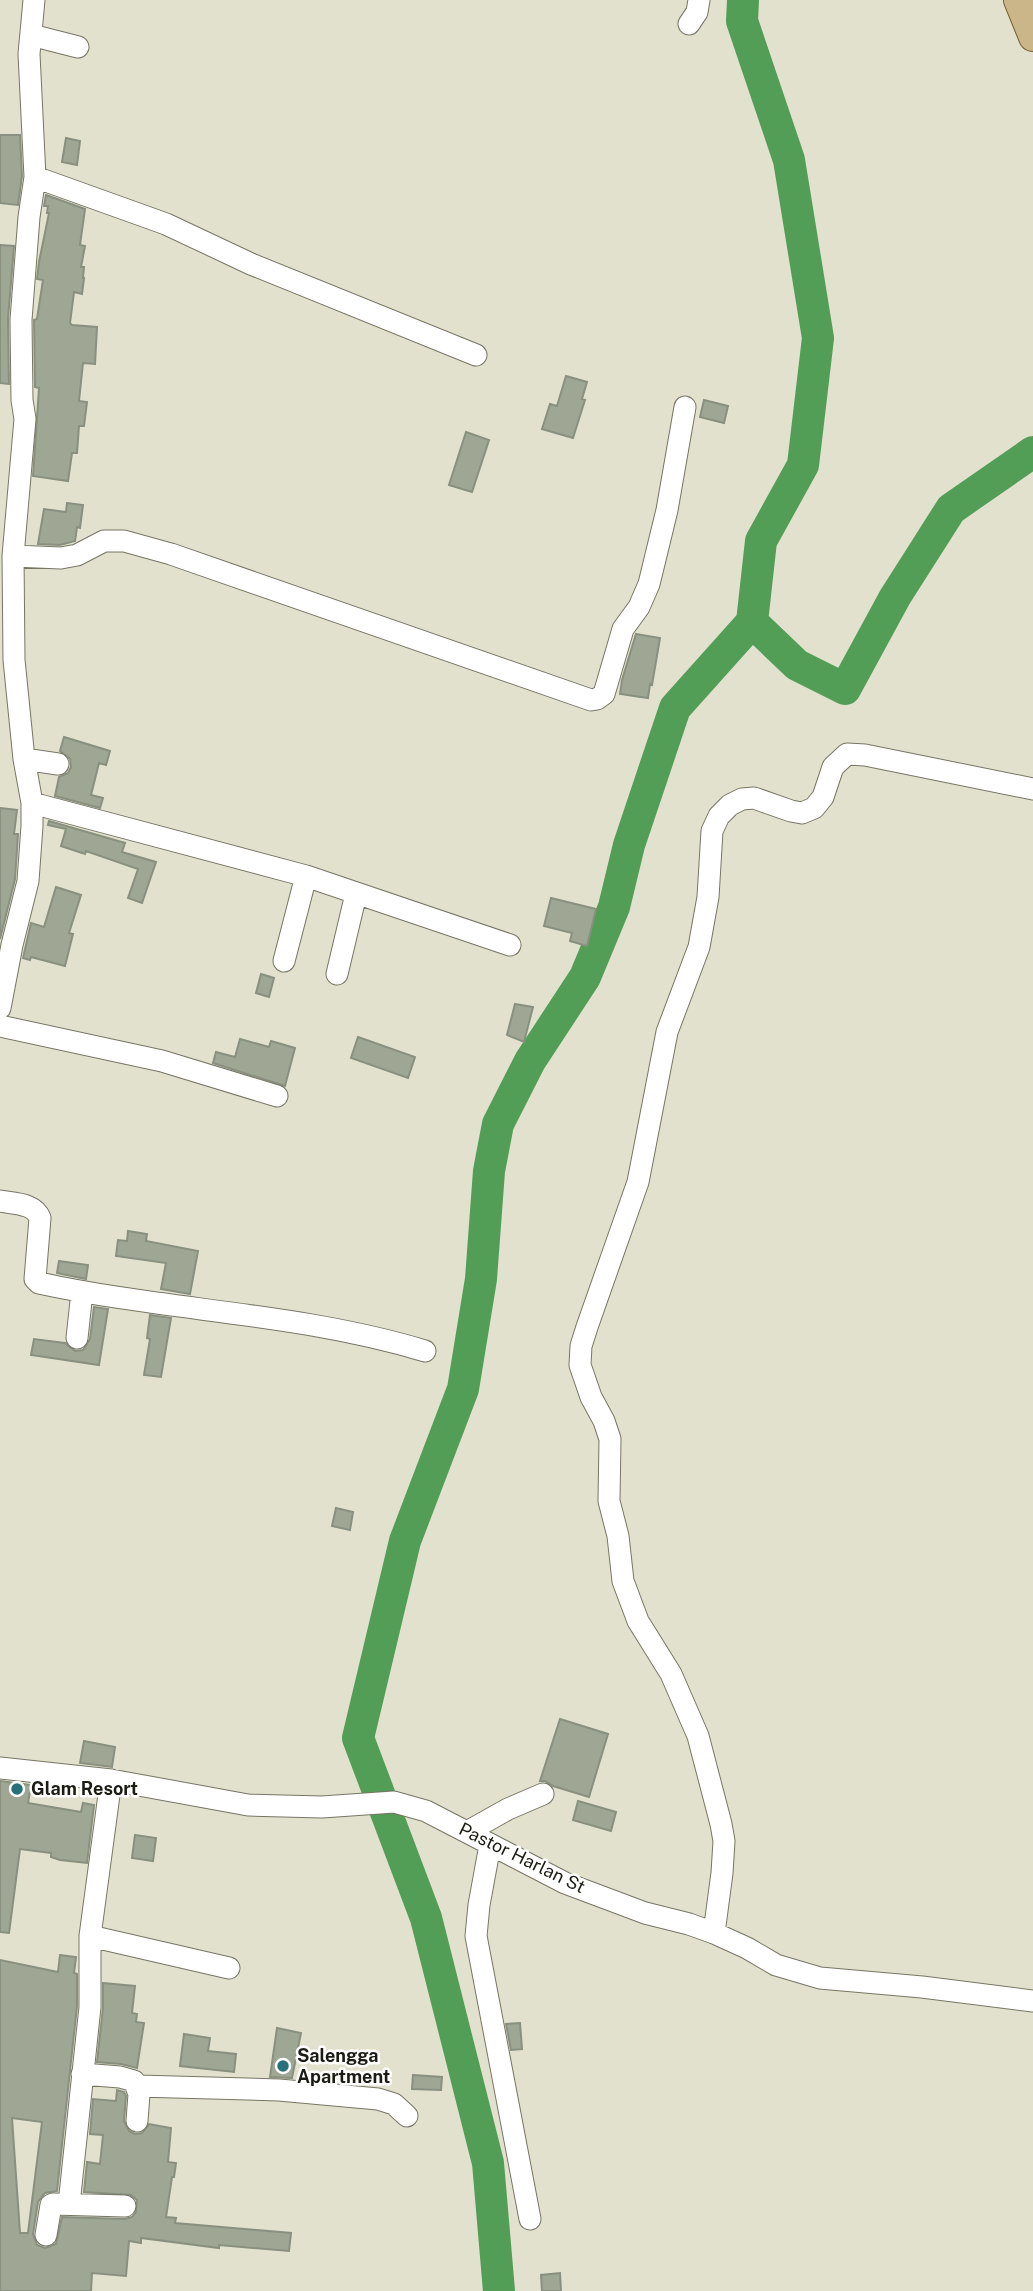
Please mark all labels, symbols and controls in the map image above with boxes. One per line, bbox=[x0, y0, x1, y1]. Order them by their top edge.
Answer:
place label: Glam Resort bbox=[31, 1778, 138, 1799]
marker: Glam Resort bbox=[9, 1781, 25, 1797]
street label: Pastor Harlan St bbox=[456, 1818, 589, 1897]
place label: Salengga Apartment bbox=[297, 2045, 390, 2087]
marker: Salengga Apartment bbox=[275, 2058, 291, 2074]

